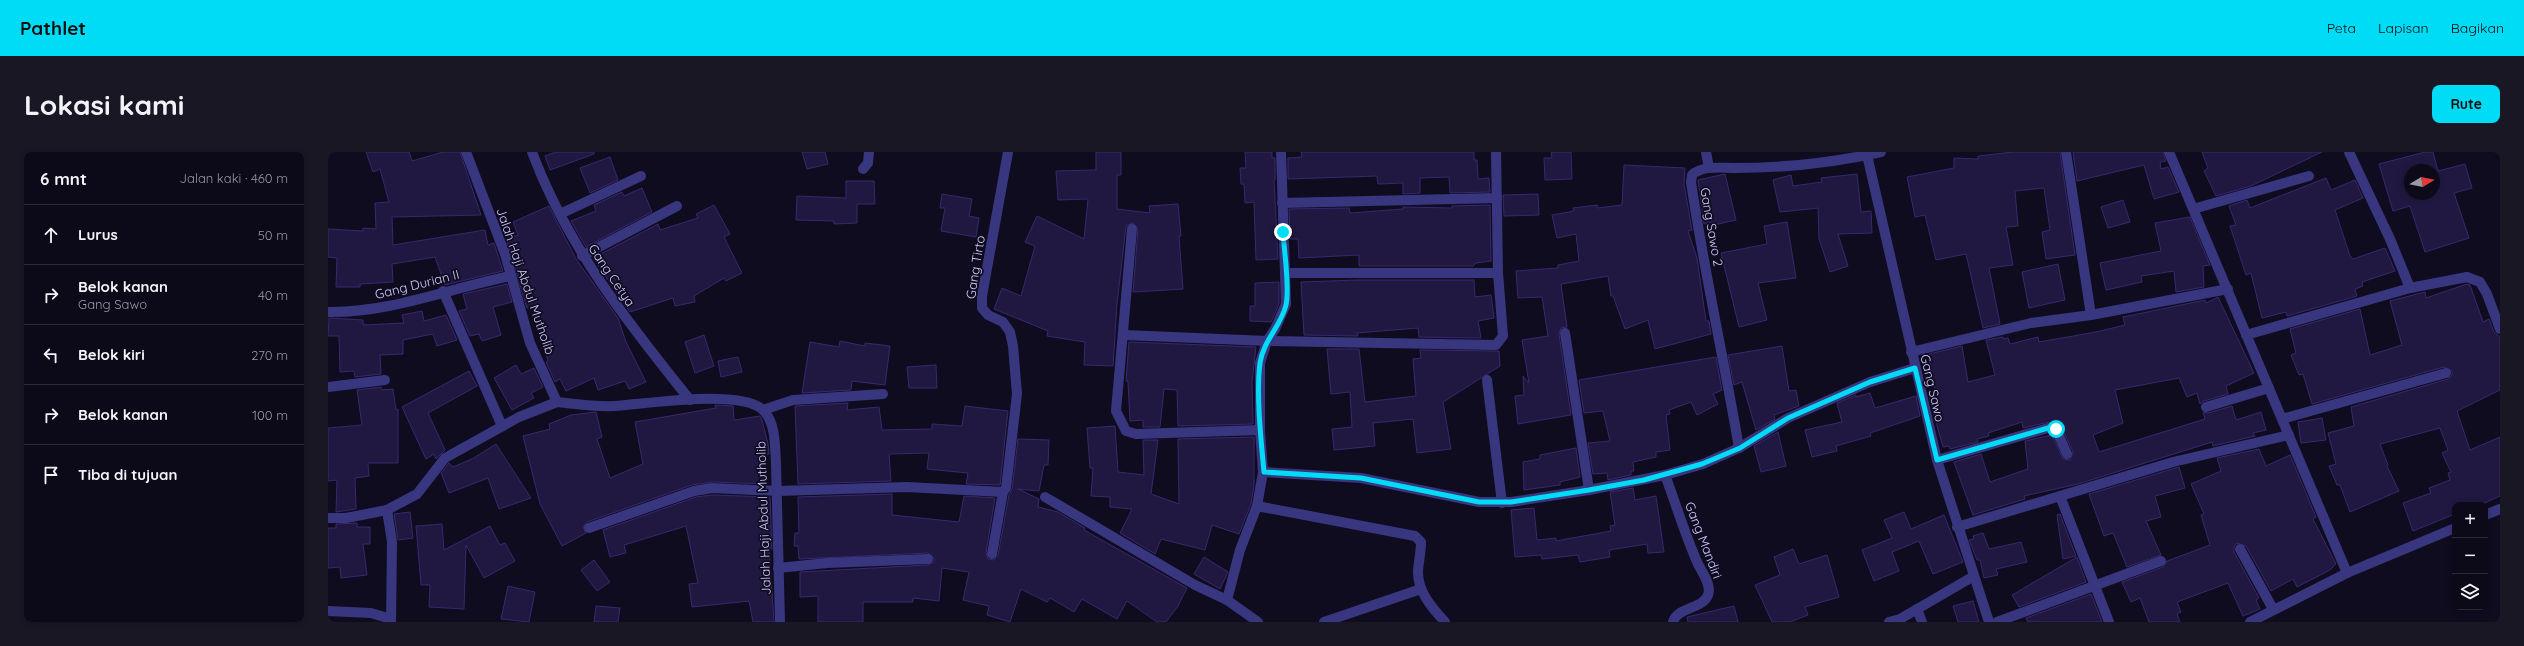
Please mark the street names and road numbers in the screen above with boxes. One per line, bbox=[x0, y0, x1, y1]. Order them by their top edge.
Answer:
street label: Gang Sawo 2 bbox=[1697, 186, 1727, 268]
street label: Jalah Haji Abdul Mutholib bbox=[493, 206, 559, 356]
street label: Gang Tirto bbox=[962, 234, 988, 300]
street label: Gang Cetya bbox=[585, 241, 639, 309]
street label: Gang Durian II bbox=[373, 266, 461, 302]
street label: Gang Sawo bbox=[1917, 353, 1949, 424]
street label: Jalah Haji Abdul Mutholib bbox=[752, 441, 774, 595]
street label: Gang Mandiri bbox=[1682, 499, 1726, 581]

